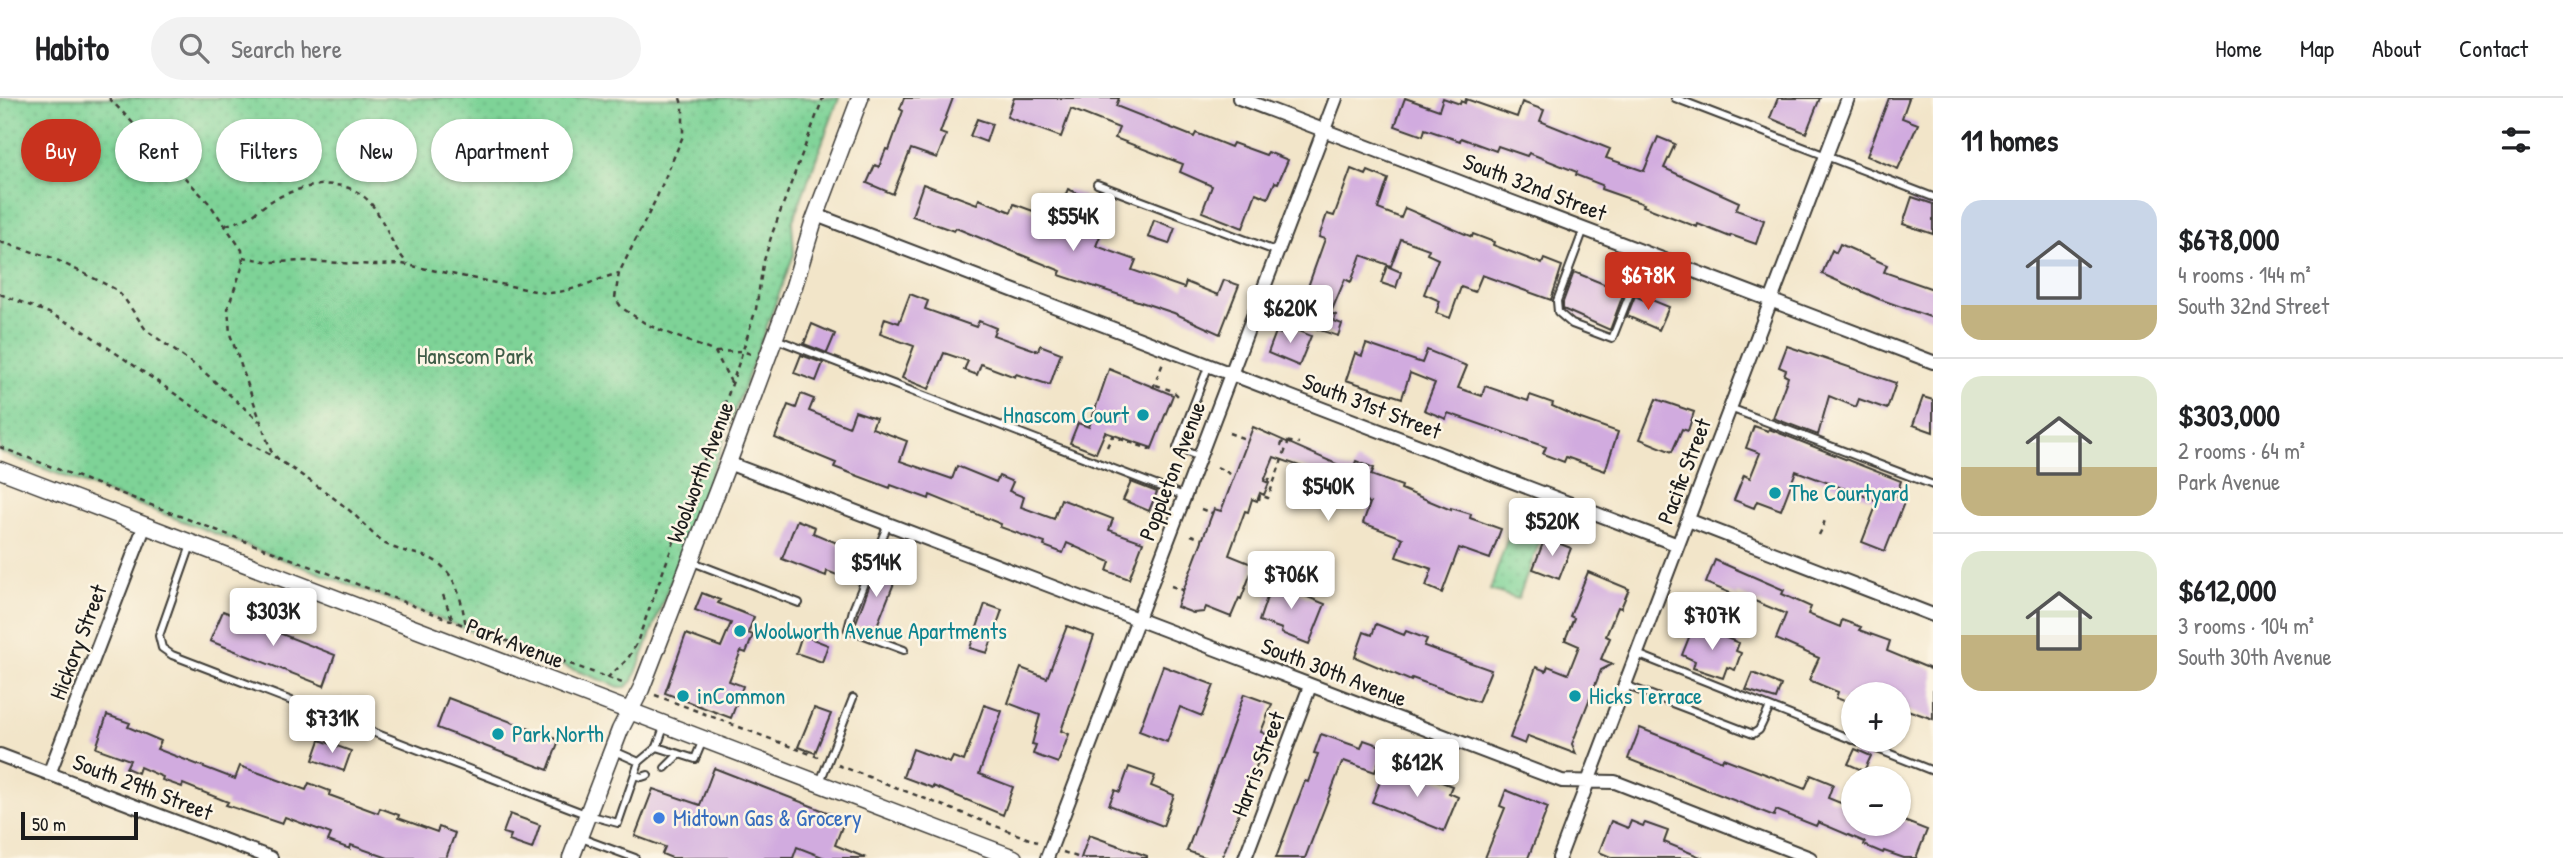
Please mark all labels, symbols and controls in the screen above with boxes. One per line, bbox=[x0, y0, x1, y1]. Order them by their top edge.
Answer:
search box bbox=[151, 17, 641, 80]
text: Habito bbox=[35, 26, 109, 70]
icon: search bbox=[175, 29, 213, 67]
text: Search here bbox=[231, 31, 342, 66]
text: Home bbox=[2215, 32, 2262, 64]
text: Map bbox=[2300, 32, 2334, 64]
text: About bbox=[2372, 32, 2421, 64]
text: Contact bbox=[2459, 32, 2528, 64]
chip: Buy bbox=[21, 119, 101, 182]
chip: Rent bbox=[115, 119, 202, 182]
chip: Filters bbox=[216, 119, 322, 182]
chip: New bbox=[336, 119, 417, 182]
chip: Apartment bbox=[431, 119, 573, 182]
text: 11 homes bbox=[1961, 120, 2058, 160]
icon: filters bbox=[2497, 121, 2535, 159]
street label: South 32nd Street bbox=[1459, 145, 1612, 228]
pin: $554K bbox=[1024, 194, 1122, 253]
text: $554K bbox=[1047, 200, 1099, 231]
text: $678,000 bbox=[2178, 219, 2279, 259]
icon: home bbox=[2017, 228, 2101, 312]
pin: $678K bbox=[1599, 252, 1697, 312]
text: $678K bbox=[1621, 259, 1675, 290]
text: 4 rooms · 144 m² bbox=[2178, 259, 2311, 290]
pin: $620K bbox=[1241, 286, 1339, 345]
text: South 32nd Street bbox=[2178, 290, 2329, 321]
text: $620K bbox=[1263, 292, 1317, 323]
park label: Hanscom Park bbox=[417, 340, 534, 371]
street label: South 31st Street bbox=[1298, 365, 1447, 447]
text: $303,000 bbox=[2178, 395, 2280, 435]
street label: Woolworth Avenue bbox=[658, 397, 741, 547]
street label: Poppleton Avenue bbox=[1131, 397, 1212, 545]
place label: Hnascom Court bbox=[1003, 399, 1130, 430]
icon: home bbox=[2017, 404, 2101, 488]
marker: Hnascom Court bbox=[1135, 407, 1151, 423]
street label: Pacific Street bbox=[1649, 412, 1718, 528]
text: 2 rooms · 64 m² bbox=[2178, 435, 2305, 466]
pin: $540K bbox=[1279, 464, 1377, 523]
text: Park Avenue bbox=[2178, 466, 2280, 497]
text: $540K bbox=[1302, 470, 1354, 501]
place label: The Courtyard bbox=[1789, 477, 1908, 508]
marker: The Courtyard bbox=[1767, 485, 1783, 501]
pin: $520K bbox=[1503, 498, 1601, 558]
text: $520K bbox=[1525, 505, 1579, 536]
pin: $514K bbox=[827, 540, 925, 599]
text: $514K bbox=[851, 546, 901, 577]
pin: $706K bbox=[1242, 552, 1340, 611]
text: $706K bbox=[1264, 558, 1318, 589]
text: $612,000 bbox=[2178, 570, 2277, 610]
street label: Hickory Street bbox=[41, 579, 114, 704]
icon: home bbox=[2017, 579, 2101, 663]
pin: $303K bbox=[224, 588, 322, 648]
pin: $707K bbox=[1663, 592, 1761, 652]
text: $303K bbox=[246, 595, 300, 626]
text: $707K bbox=[1684, 599, 1740, 630]
street label: Park Avenue bbox=[462, 610, 568, 675]
text: 3 rooms · 104 m² bbox=[2178, 610, 2314, 641]
place label: Woolworth Avenue Apartments bbox=[754, 615, 1007, 646]
marker: Woolworth Avenue Apartments bbox=[732, 623, 748, 639]
street label: South 30th Avenue bbox=[1257, 630, 1411, 714]
text: South 30th Avenue bbox=[2178, 641, 2332, 672]
place label: inCommon bbox=[697, 680, 785, 711]
place label: Hicks Terrace bbox=[1589, 680, 1702, 711]
map controls bbox=[1841, 682, 1911, 836]
button: + bbox=[1841, 682, 1911, 752]
marker: inCommon bbox=[675, 688, 691, 704]
marker: Hicks Terrace bbox=[1567, 688, 1583, 704]
pin: $731K bbox=[283, 696, 381, 755]
text: $731K bbox=[305, 702, 359, 733]
street label: Harris Street bbox=[1223, 706, 1292, 821]
place label: Park North bbox=[512, 718, 604, 749]
marker: Park North bbox=[490, 726, 506, 742]
pin: $612K bbox=[1368, 740, 1466, 799]
street label: South 29th Street bbox=[69, 746, 219, 828]
text: $612K bbox=[1391, 746, 1443, 777]
button: − bbox=[1841, 766, 1911, 836]
place label: Midtown Gas & Grocery bbox=[673, 802, 862, 833]
scale bar bbox=[21, 809, 138, 841]
marker: Midtown Gas & Grocery bbox=[651, 810, 667, 826]
text: 50 m bbox=[32, 811, 66, 837]

